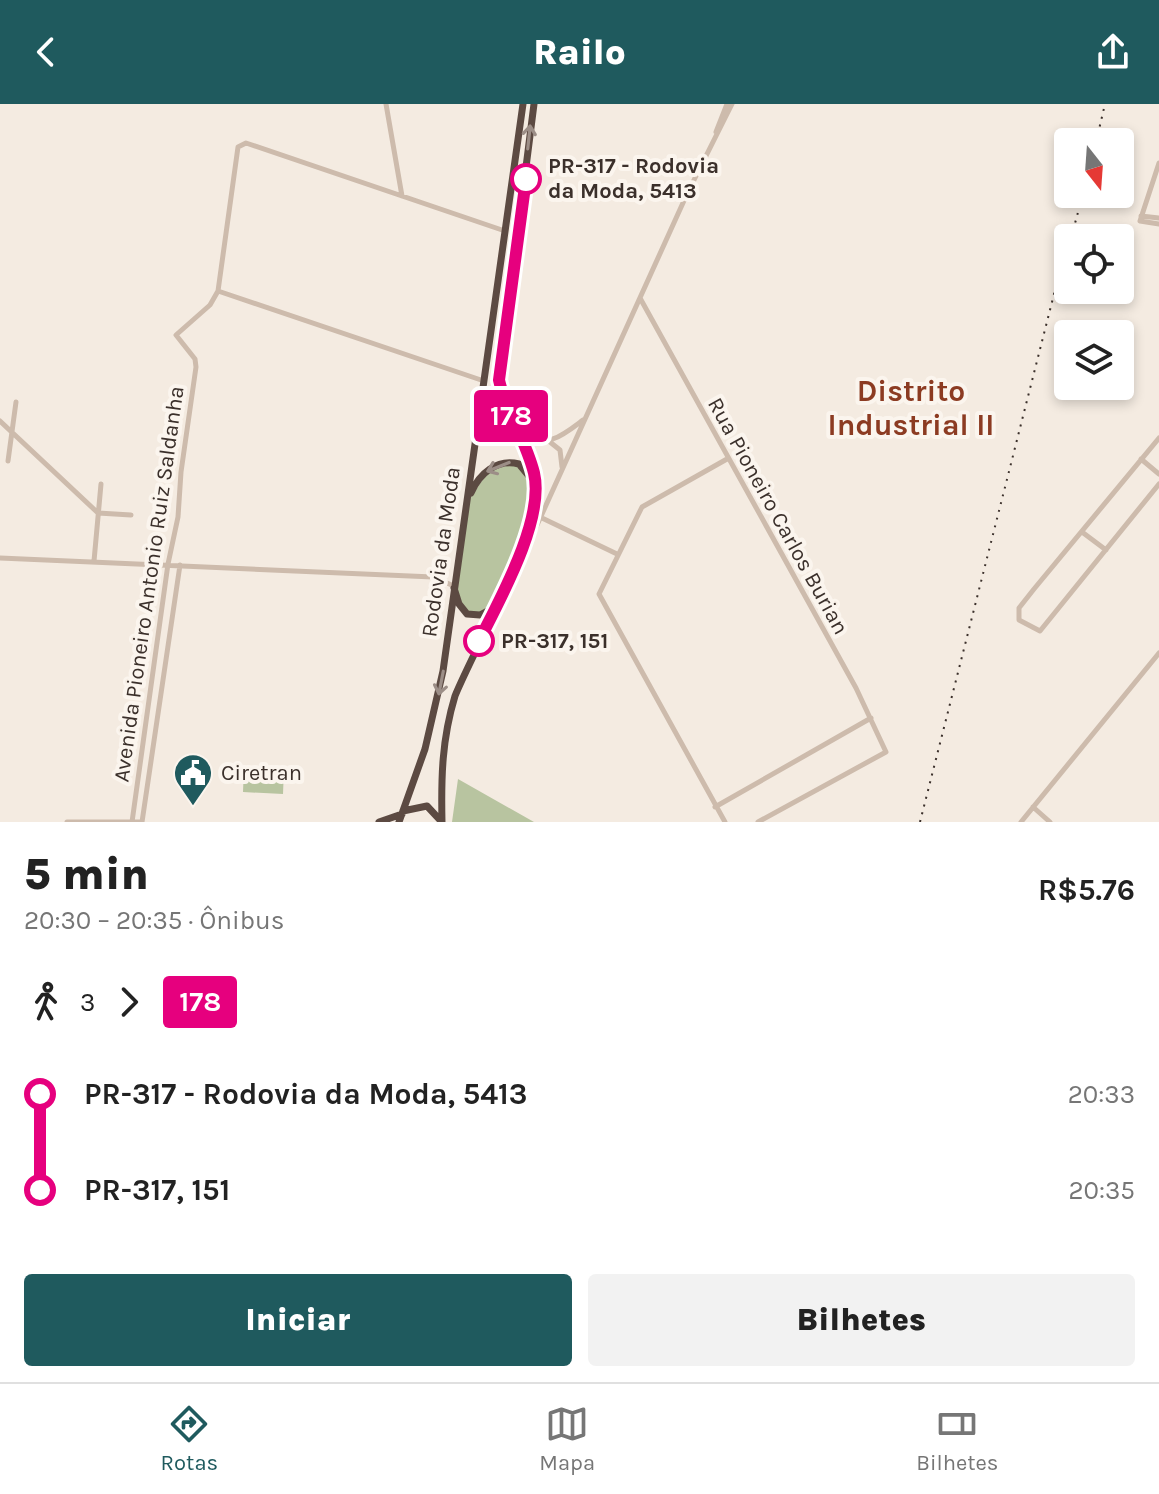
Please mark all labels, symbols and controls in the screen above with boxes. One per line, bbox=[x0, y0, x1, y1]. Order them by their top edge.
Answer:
icon: back bbox=[24, 30, 68, 74]
icon: share bbox=[1091, 30, 1135, 74]
text: Railo bbox=[533, 31, 626, 73]
one-way arrow bbox=[522, 124, 537, 151]
north arrow bbox=[1054, 128, 1134, 208]
map controls bbox=[1054, 128, 1134, 400]
place label: PR-317 - Rodovia da Moda, 5413 bbox=[548, 153, 719, 204]
marker: PR-317 - Rodovia da Moda, 5413 bbox=[511, 164, 541, 194]
button: locate bbox=[1054, 224, 1134, 304]
button: layers bbox=[1054, 320, 1134, 400]
district label: Distrito Industrial II bbox=[828, 373, 994, 443]
street label: Avenida Pioneiro Antonio Ruiz Saldanha bbox=[108, 384, 190, 784]
line badge: 178 bbox=[465, 390, 557, 442]
street label: Rua Pioneiro Carlos Burian bbox=[702, 393, 854, 639]
text: 178 bbox=[490, 399, 532, 432]
one-way arrow bbox=[487, 461, 511, 475]
street label: Rodovia da Moda bbox=[416, 465, 466, 639]
marker: PR-317, 151 bbox=[464, 626, 494, 656]
place label: PR-317, 151 bbox=[501, 628, 608, 654]
one-way arrow bbox=[432, 669, 447, 695]
public building icon: Ciretran bbox=[172, 752, 214, 807]
place label: Ciretran bbox=[221, 760, 302, 786]
text: 5 min bbox=[24, 849, 149, 900]
text: R$5.76 bbox=[1038, 872, 1135, 908]
text: 20:30 – 20:35 · Ônibus bbox=[24, 905, 284, 936]
icon: walk bbox=[24, 980, 68, 1024]
icon: forward bbox=[107, 980, 151, 1024]
text: 178 bbox=[179, 985, 221, 1018]
text: 3 bbox=[80, 987, 95, 1018]
text: PR-317 - Rodovia da Moda, 5413 bbox=[84, 1076, 527, 1112]
text: 20:33 bbox=[1068, 1079, 1135, 1110]
text: PR-317, 151 bbox=[84, 1172, 230, 1208]
text: 20:35 bbox=[1068, 1175, 1135, 1206]
button: Iniciar bbox=[24, 1274, 572, 1366]
button: Bilhetes bbox=[588, 1274, 1135, 1366]
tab: Rotas bbox=[161, 1402, 218, 1476]
tab: Mapa bbox=[539, 1402, 595, 1476]
tab: Bilhetes bbox=[916, 1402, 998, 1476]

